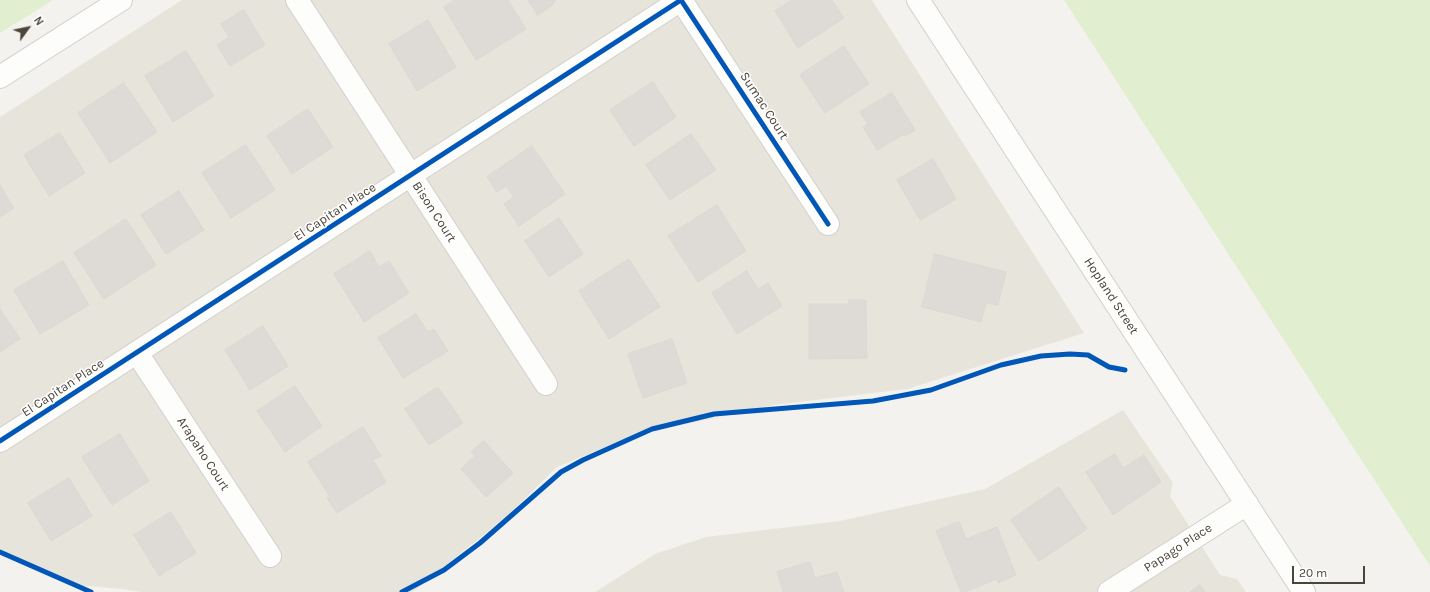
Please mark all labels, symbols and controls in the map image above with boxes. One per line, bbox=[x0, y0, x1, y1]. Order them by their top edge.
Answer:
north arrow bbox=[8, 8, 48, 48]
text: N bbox=[31, 14, 46, 28]
street label: Sumac Court bbox=[736, 69, 792, 143]
street label: Bison Court bbox=[409, 179, 459, 245]
street label: El Capitan Place bbox=[291, 180, 379, 244]
street label: Hopland Street bbox=[1080, 255, 1142, 337]
street label: El Capitan Place bbox=[19, 356, 107, 420]
street label: Arapaho Court bbox=[173, 414, 233, 494]
street label: Papago Place bbox=[1141, 520, 1215, 576]
scale bar bbox=[1294, 558, 1367, 584]
text: 20 m bbox=[1299, 566, 1327, 580]

